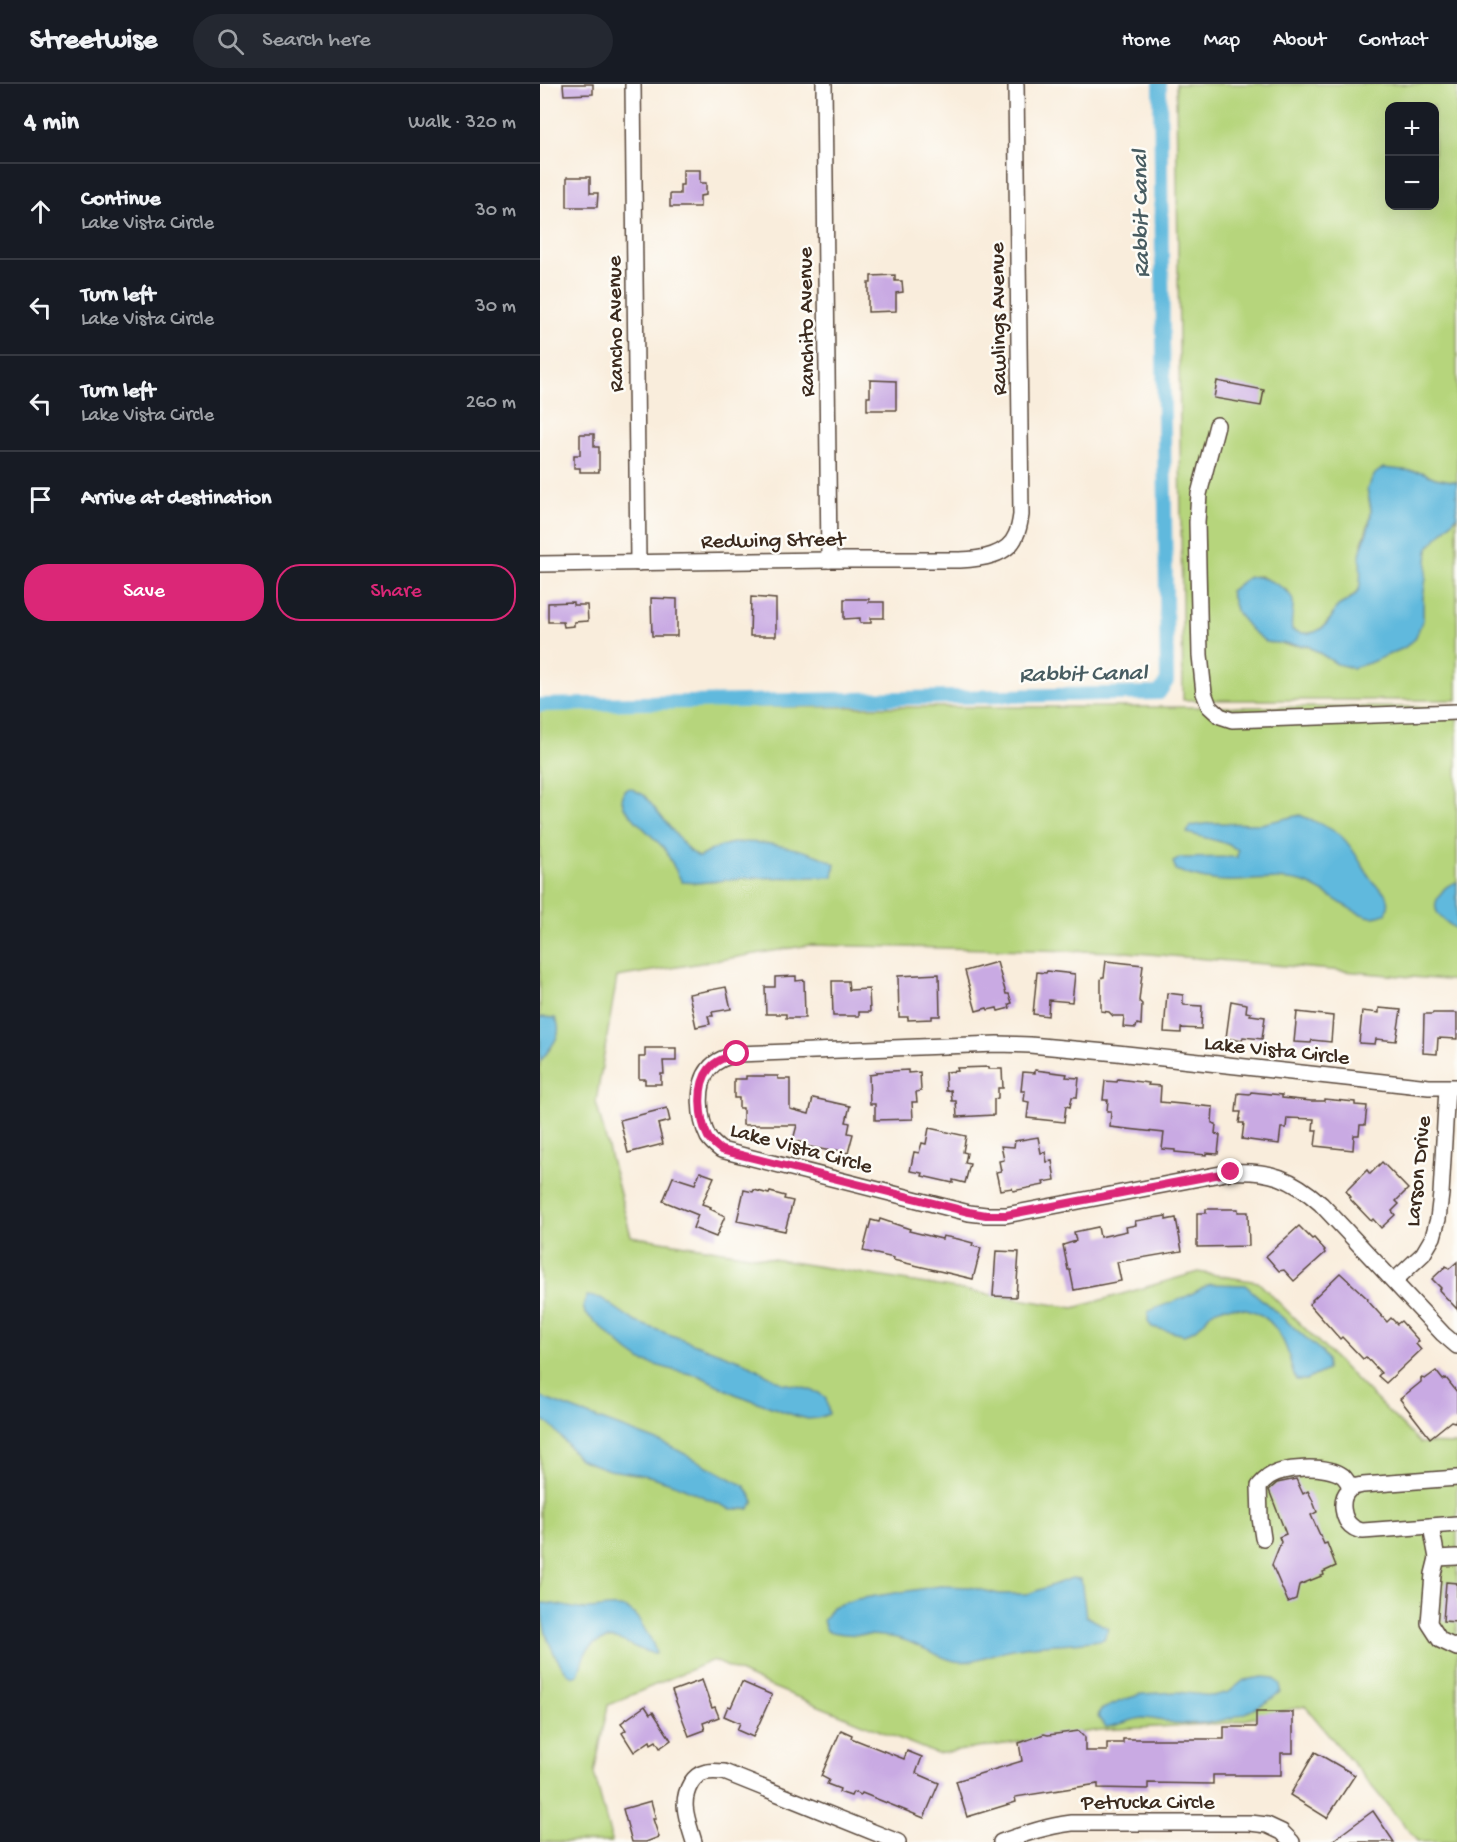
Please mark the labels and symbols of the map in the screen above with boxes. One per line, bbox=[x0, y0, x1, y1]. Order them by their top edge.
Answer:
water label: Rabbit Canal bbox=[1127, 148, 1158, 278]
street label: Rawlings Avenue bbox=[986, 242, 1014, 396]
street label: Ranchito Avenue bbox=[794, 246, 822, 397]
street label: Rancho Avenue bbox=[603, 255, 631, 392]
street label: Redwing Street bbox=[701, 528, 848, 556]
water label: Rabbit Canal bbox=[1019, 660, 1149, 691]
street label: Lake Vista Circle bbox=[1202, 1031, 1351, 1073]
route start bbox=[723, 1040, 749, 1066]
street label: Larson Drive bbox=[1401, 1114, 1439, 1228]
street label: Lake Vista Circle bbox=[727, 1118, 876, 1182]
route end bbox=[1217, 1158, 1243, 1184]
street label: Petrucka Circle bbox=[1080, 1791, 1215, 1817]

